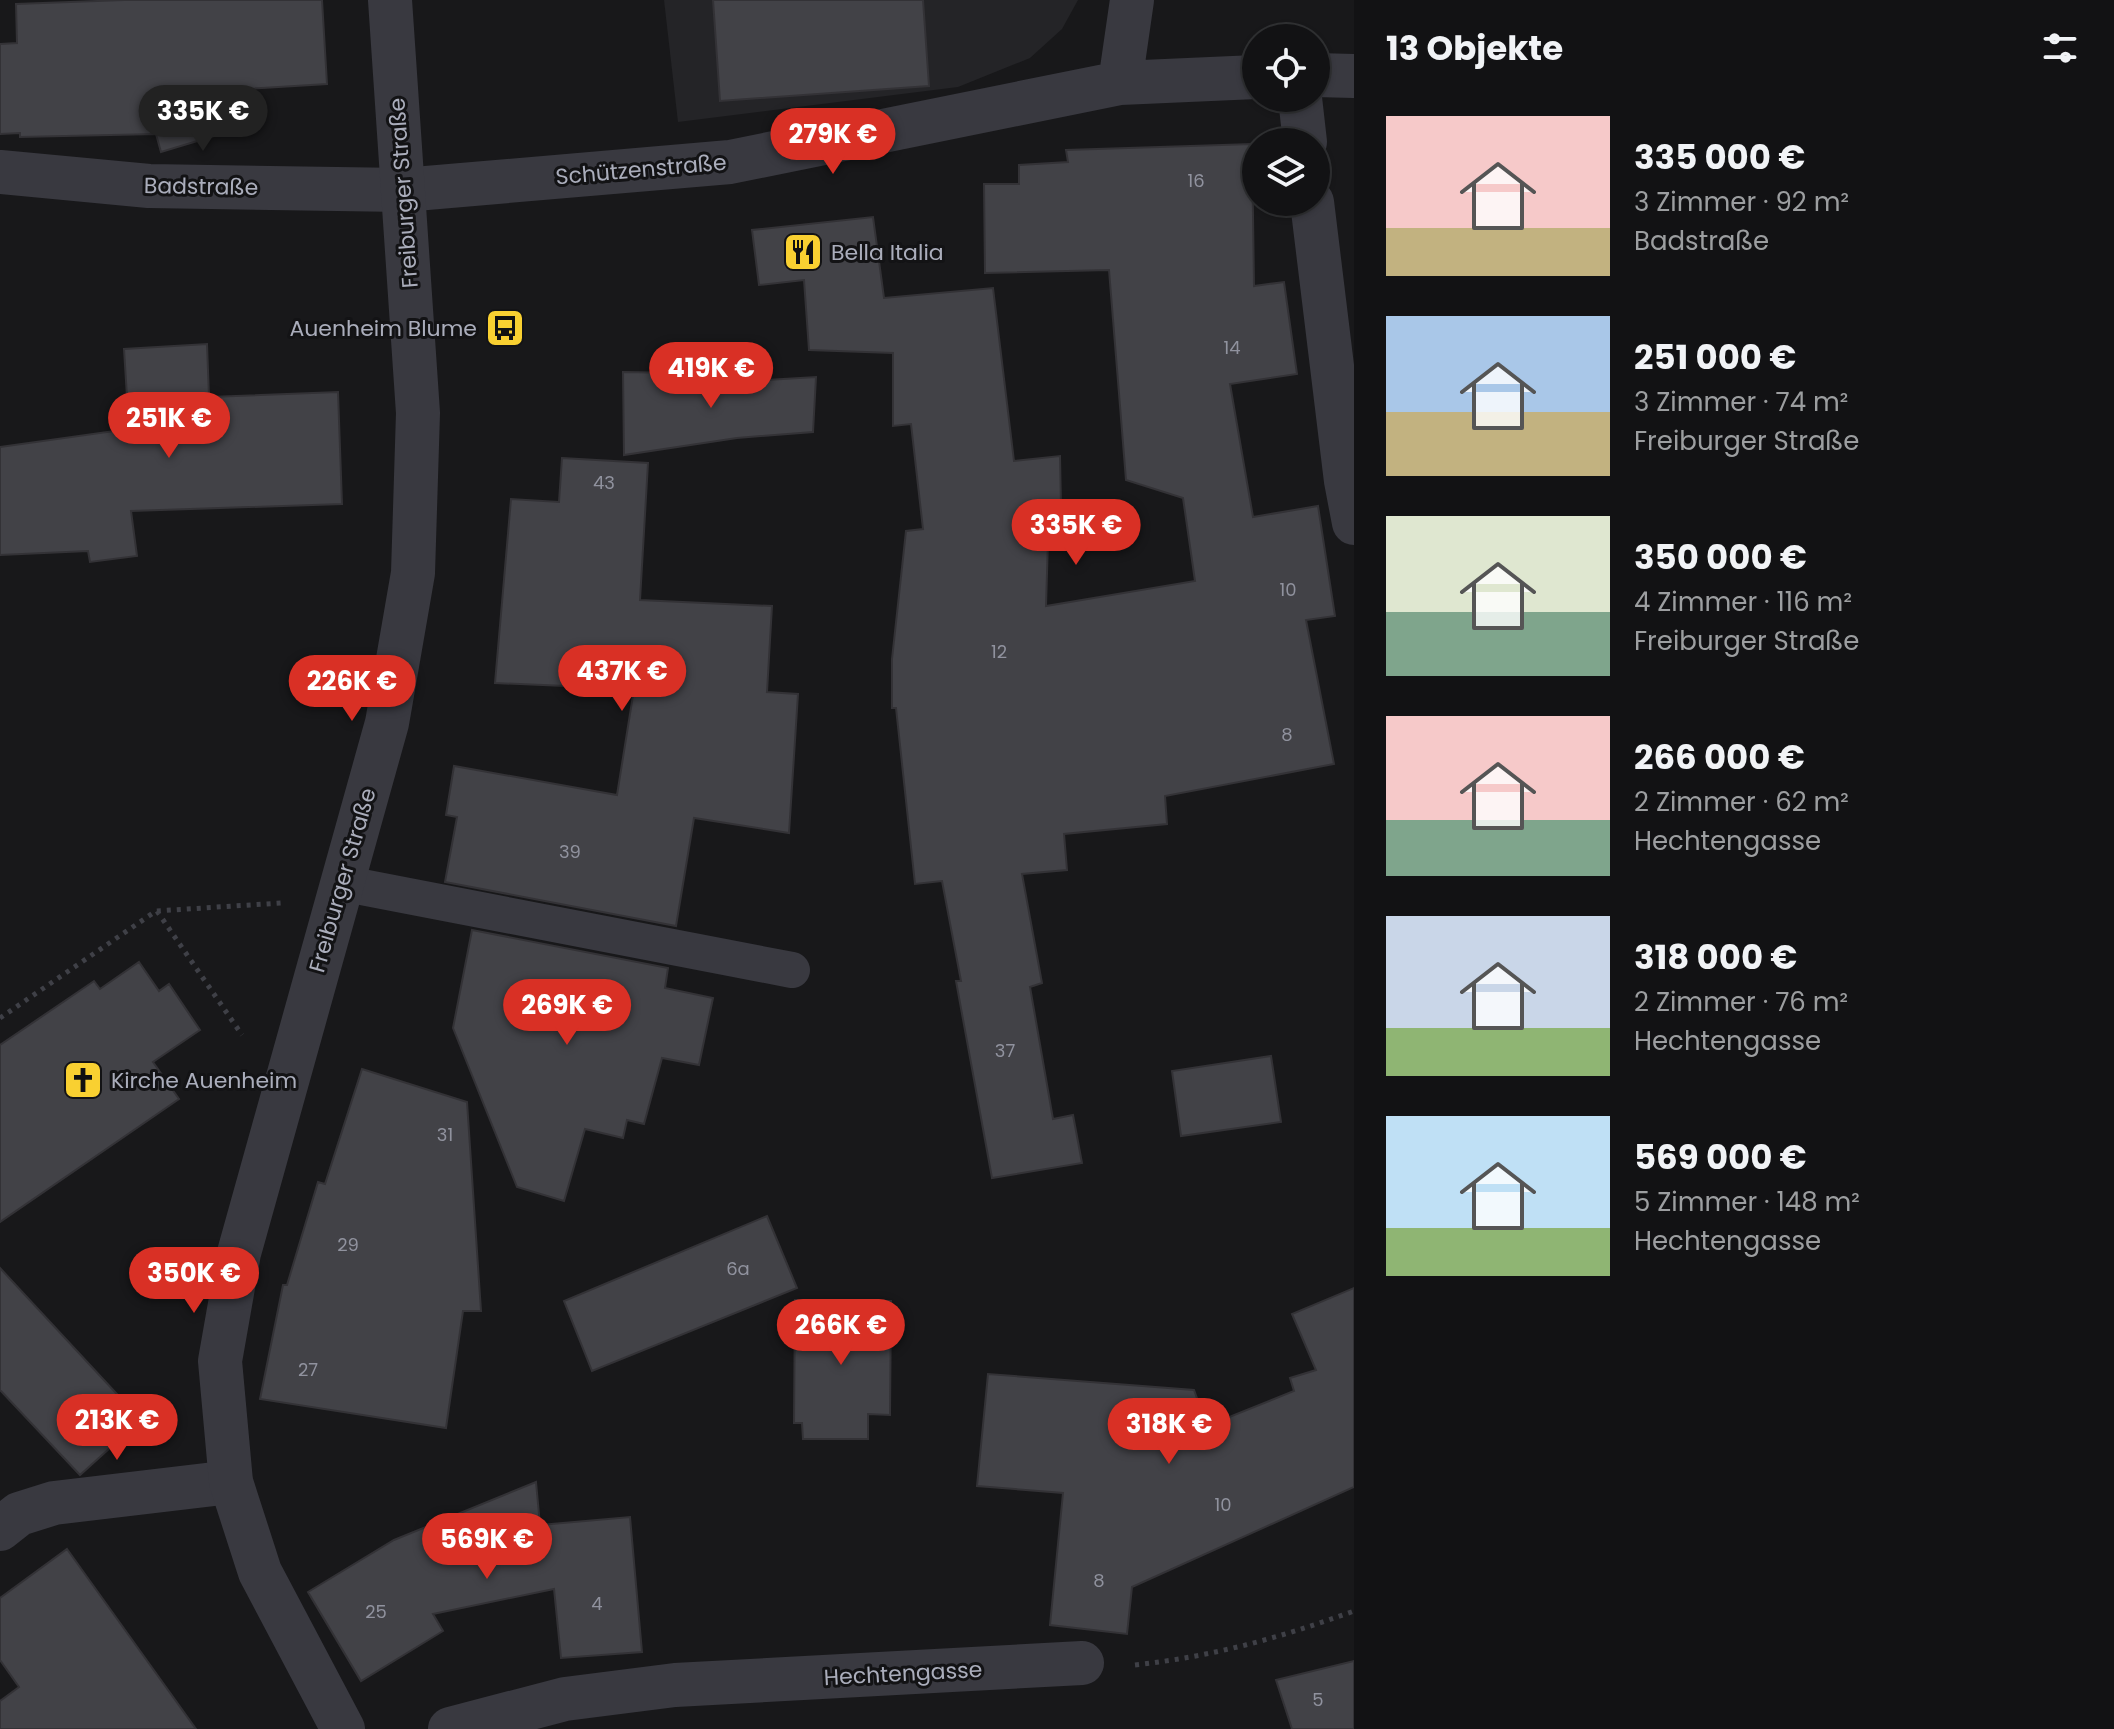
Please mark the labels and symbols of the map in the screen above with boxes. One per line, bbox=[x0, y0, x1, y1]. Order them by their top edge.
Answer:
pin: 335K € bbox=[138, 85, 268, 153]
street label: Freiburger Straße bbox=[381, 97, 426, 289]
pin: 279K € bbox=[768, 108, 898, 176]
street label: Schützenstraße bbox=[554, 147, 728, 192]
house number: 16 bbox=[1187, 168, 1205, 193]
street label: Badstraße bbox=[144, 170, 258, 203]
restaurant icon: Bella Italia bbox=[782, 231, 824, 273]
place label: Bella Italia bbox=[831, 237, 944, 268]
bus stop icon: Auenheim Blume bbox=[484, 307, 526, 349]
place label: Auenheim Blume bbox=[289, 313, 477, 344]
house number: 14 bbox=[1223, 335, 1241, 360]
pin: 419K € bbox=[646, 342, 776, 410]
pin: 251K € bbox=[104, 392, 234, 460]
house number: 43 bbox=[593, 470, 615, 495]
pin: 335K € bbox=[1011, 499, 1141, 567]
house number: 10 bbox=[1279, 577, 1297, 602]
house number: 12 bbox=[991, 639, 1007, 664]
pin: 437K € bbox=[557, 645, 687, 713]
pin: 226K € bbox=[287, 655, 417, 723]
house number: 8 bbox=[1281, 722, 1293, 747]
street label: Freiburger Straße bbox=[301, 784, 384, 976]
house number: 39 bbox=[559, 839, 581, 864]
pin: 269K € bbox=[502, 979, 632, 1047]
house number: 37 bbox=[995, 1038, 1015, 1063]
church icon: Kirche Auenheim bbox=[62, 1059, 104, 1101]
place label: Kirche Auenheim bbox=[111, 1065, 297, 1096]
house number: 31 bbox=[437, 1122, 453, 1147]
house number: 29 bbox=[337, 1232, 359, 1257]
pin: 350K € bbox=[129, 1247, 259, 1315]
house number: 6a bbox=[726, 1256, 750, 1281]
pin: 266K € bbox=[776, 1299, 906, 1367]
house number: 27 bbox=[298, 1357, 318, 1382]
pin: 213K € bbox=[52, 1394, 182, 1462]
pin: 318K € bbox=[1104, 1398, 1234, 1466]
house number: 10 bbox=[1214, 1492, 1232, 1517]
pin: 569K € bbox=[422, 1513, 552, 1581]
house number: 8 bbox=[1093, 1568, 1105, 1593]
house number: 4 bbox=[591, 1591, 603, 1616]
house number: 25 bbox=[365, 1599, 387, 1624]
street label: Hechtengasse bbox=[823, 1654, 983, 1693]
house number: 5 bbox=[1312, 1687, 1324, 1712]

